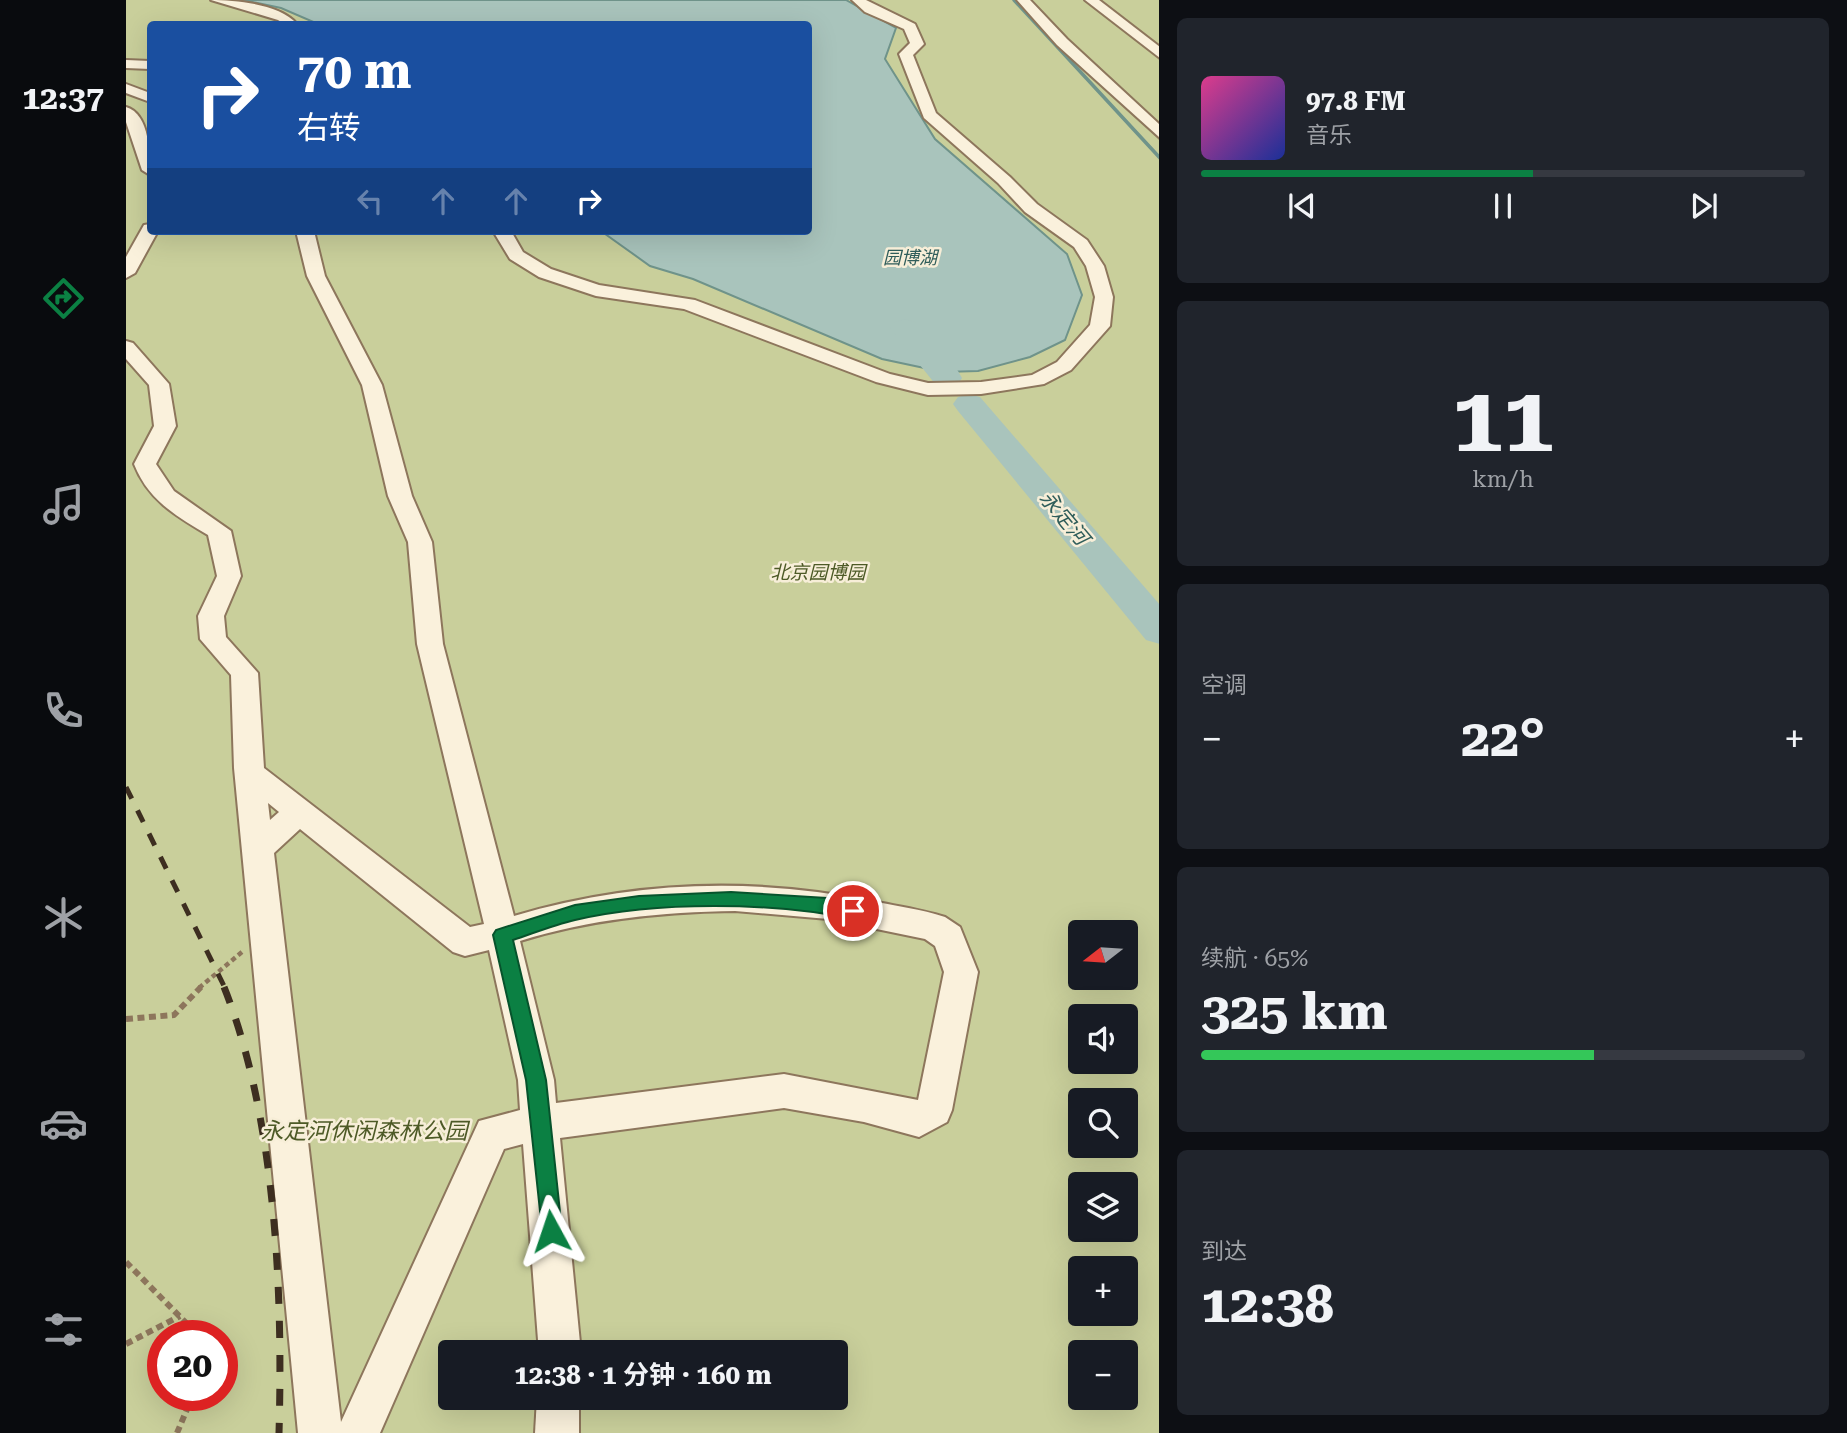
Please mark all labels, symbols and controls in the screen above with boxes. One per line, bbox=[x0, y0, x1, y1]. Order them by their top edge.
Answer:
text: 70 m bbox=[297, 43, 412, 100]
icon: right bbox=[182, 49, 273, 140]
text: 12:37 bbox=[22, 79, 104, 117]
text: 97.8 FM bbox=[1306, 86, 1406, 116]
text: 右转 bbox=[297, 109, 361, 147]
text: 音乐 bbox=[1306, 122, 1352, 149]
icon: left bbox=[351, 182, 389, 220]
icon: ahead bbox=[424, 182, 462, 220]
icon: ahead bbox=[497, 182, 535, 220]
icon: right bbox=[570, 182, 608, 220]
icon: previous bbox=[1283, 187, 1321, 225]
icon: pause bbox=[1484, 187, 1522, 225]
icon: next bbox=[1685, 187, 1723, 225]
water label: 园博湖 bbox=[883, 247, 940, 268]
icon: directions bbox=[39, 274, 88, 323]
text: 11 bbox=[1452, 367, 1554, 473]
text: km/h bbox=[1472, 466, 1534, 493]
icon: music bbox=[39, 480, 88, 529]
water label: 永定河 bbox=[1035, 486, 1096, 553]
park label: 北京园博园 bbox=[770, 561, 868, 584]
text: 空调 bbox=[1201, 672, 1247, 699]
icon: phone bbox=[39, 686, 88, 735]
text: 22° bbox=[1461, 708, 1545, 769]
text: − bbox=[1201, 717, 1222, 761]
text: + bbox=[1784, 717, 1805, 761]
pin bbox=[823, 881, 883, 941]
icon: arrive bbox=[834, 892, 872, 930]
icon: climate bbox=[39, 893, 88, 942]
north arrow bbox=[1068, 920, 1138, 990]
map controls bbox=[1068, 920, 1138, 1410]
text: 续航 · 65% bbox=[1201, 945, 1308, 972]
text: 325 km bbox=[1201, 981, 1388, 1042]
button: sound bbox=[1068, 1004, 1138, 1074]
button: search bbox=[1068, 1088, 1138, 1158]
icon: car bbox=[39, 1099, 88, 1148]
park label: 永定河休闲森林公园 bbox=[261, 1118, 471, 1145]
button: layers bbox=[1068, 1172, 1138, 1242]
position arrow bbox=[514, 1194, 588, 1268]
text: 到达 bbox=[1201, 1238, 1247, 1265]
button: + bbox=[1068, 1256, 1138, 1326]
text: 12:38 bbox=[1201, 1274, 1334, 1335]
icon: filters bbox=[39, 1305, 88, 1354]
speed limit sign: 20 bbox=[147, 1320, 238, 1411]
button: − bbox=[1068, 1340, 1138, 1410]
text: 12:38 · 1 分钟 · 160 m bbox=[514, 1360, 772, 1390]

